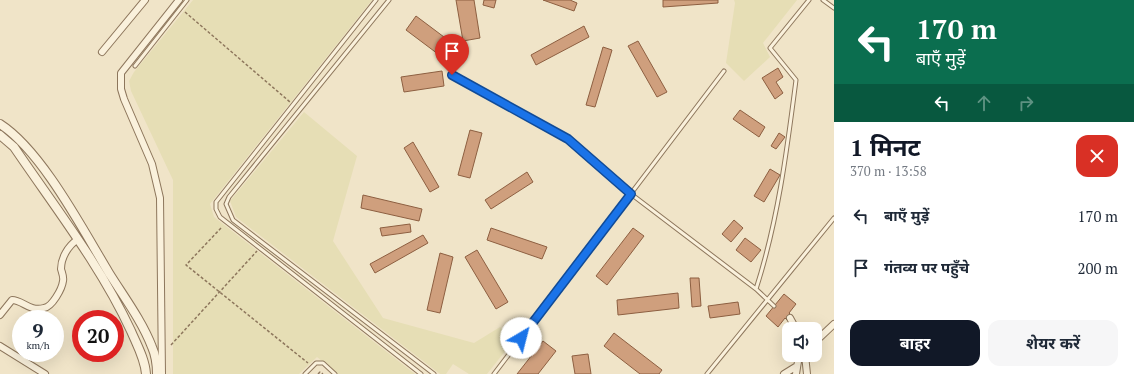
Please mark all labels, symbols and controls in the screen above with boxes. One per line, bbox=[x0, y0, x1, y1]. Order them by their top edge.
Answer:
text: 170 m bbox=[916, 10, 997, 47]
icon: left bbox=[850, 16, 902, 68]
pin bbox=[435, 34, 469, 75]
icon: arrive bbox=[441, 40, 463, 62]
text: बाएँ मुड़ें bbox=[916, 46, 966, 70]
icon: left bbox=[931, 92, 953, 114]
icon: ahead bbox=[973, 92, 995, 114]
icon: right bbox=[1015, 92, 1037, 114]
text: 1 मिनट bbox=[850, 131, 920, 163]
button: close bbox=[1076, 135, 1118, 177]
text: 370 m · 13:58 bbox=[850, 162, 927, 180]
icon: left bbox=[850, 205, 872, 227]
text: बाएँ मुड़ें bbox=[884, 205, 929, 225]
text: 170 m bbox=[1077, 206, 1118, 226]
icon: arrive bbox=[850, 257, 872, 279]
text: गंतव्य पर पहुँचे bbox=[884, 257, 969, 277]
text: 200 m bbox=[1077, 258, 1118, 278]
speed limit sign: 20 bbox=[72, 310, 124, 362]
text: 9 bbox=[32, 317, 44, 344]
position arrow bbox=[500, 317, 542, 359]
button: बाहर bbox=[850, 320, 980, 366]
button: शेयर करें bbox=[988, 320, 1118, 366]
map controls bbox=[782, 322, 822, 362]
button: sound bbox=[782, 322, 822, 362]
text: km/h bbox=[26, 339, 50, 352]

